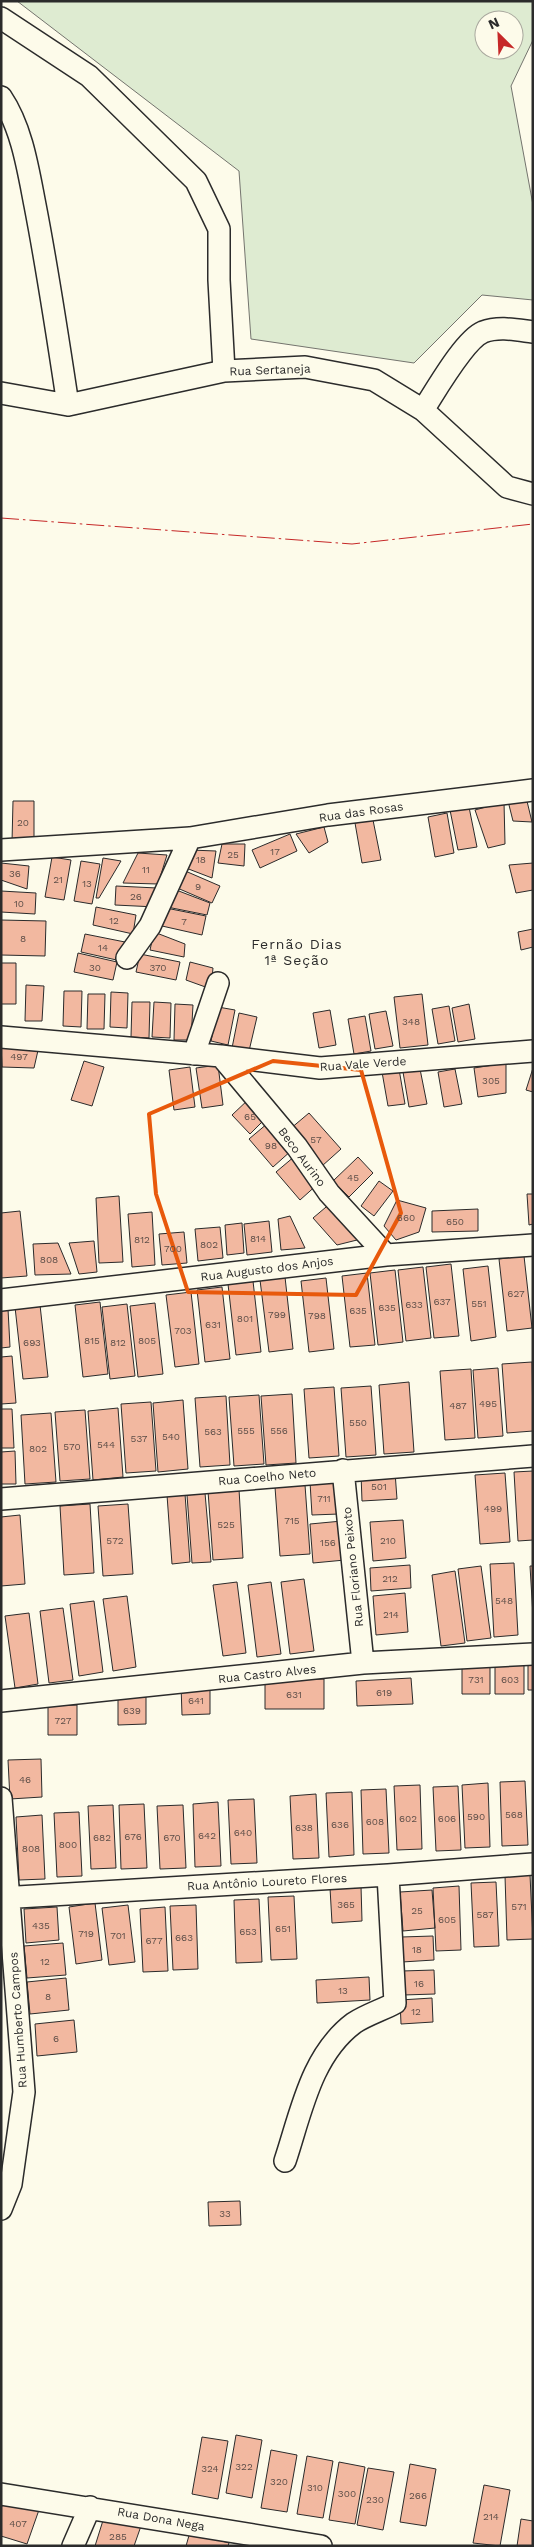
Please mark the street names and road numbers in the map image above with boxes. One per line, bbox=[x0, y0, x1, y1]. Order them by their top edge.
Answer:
street label: Rua Sertaneja bbox=[229, 362, 311, 378]
street label: Rua das Rosas bbox=[318, 799, 404, 825]
street label: Rua Vale Verde bbox=[319, 1054, 407, 1074]
street label: Beco Aurino bbox=[275, 1125, 329, 1189]
street label: Rua Augusto dos Anjos bbox=[200, 1254, 334, 1284]
street label: Rua Coelho Neto bbox=[217, 1466, 317, 1488]
street label: Rua Floriano Peixoto bbox=[340, 1506, 366, 1628]
street label: Rua Castro Alves bbox=[217, 1662, 317, 1686]
street label: Rua Antônio Loureto Flores bbox=[187, 1871, 347, 1893]
street label: Rua Humberto Campos bbox=[6, 1952, 30, 2088]
street label: Rua Dona Nega bbox=[116, 2504, 206, 2534]

